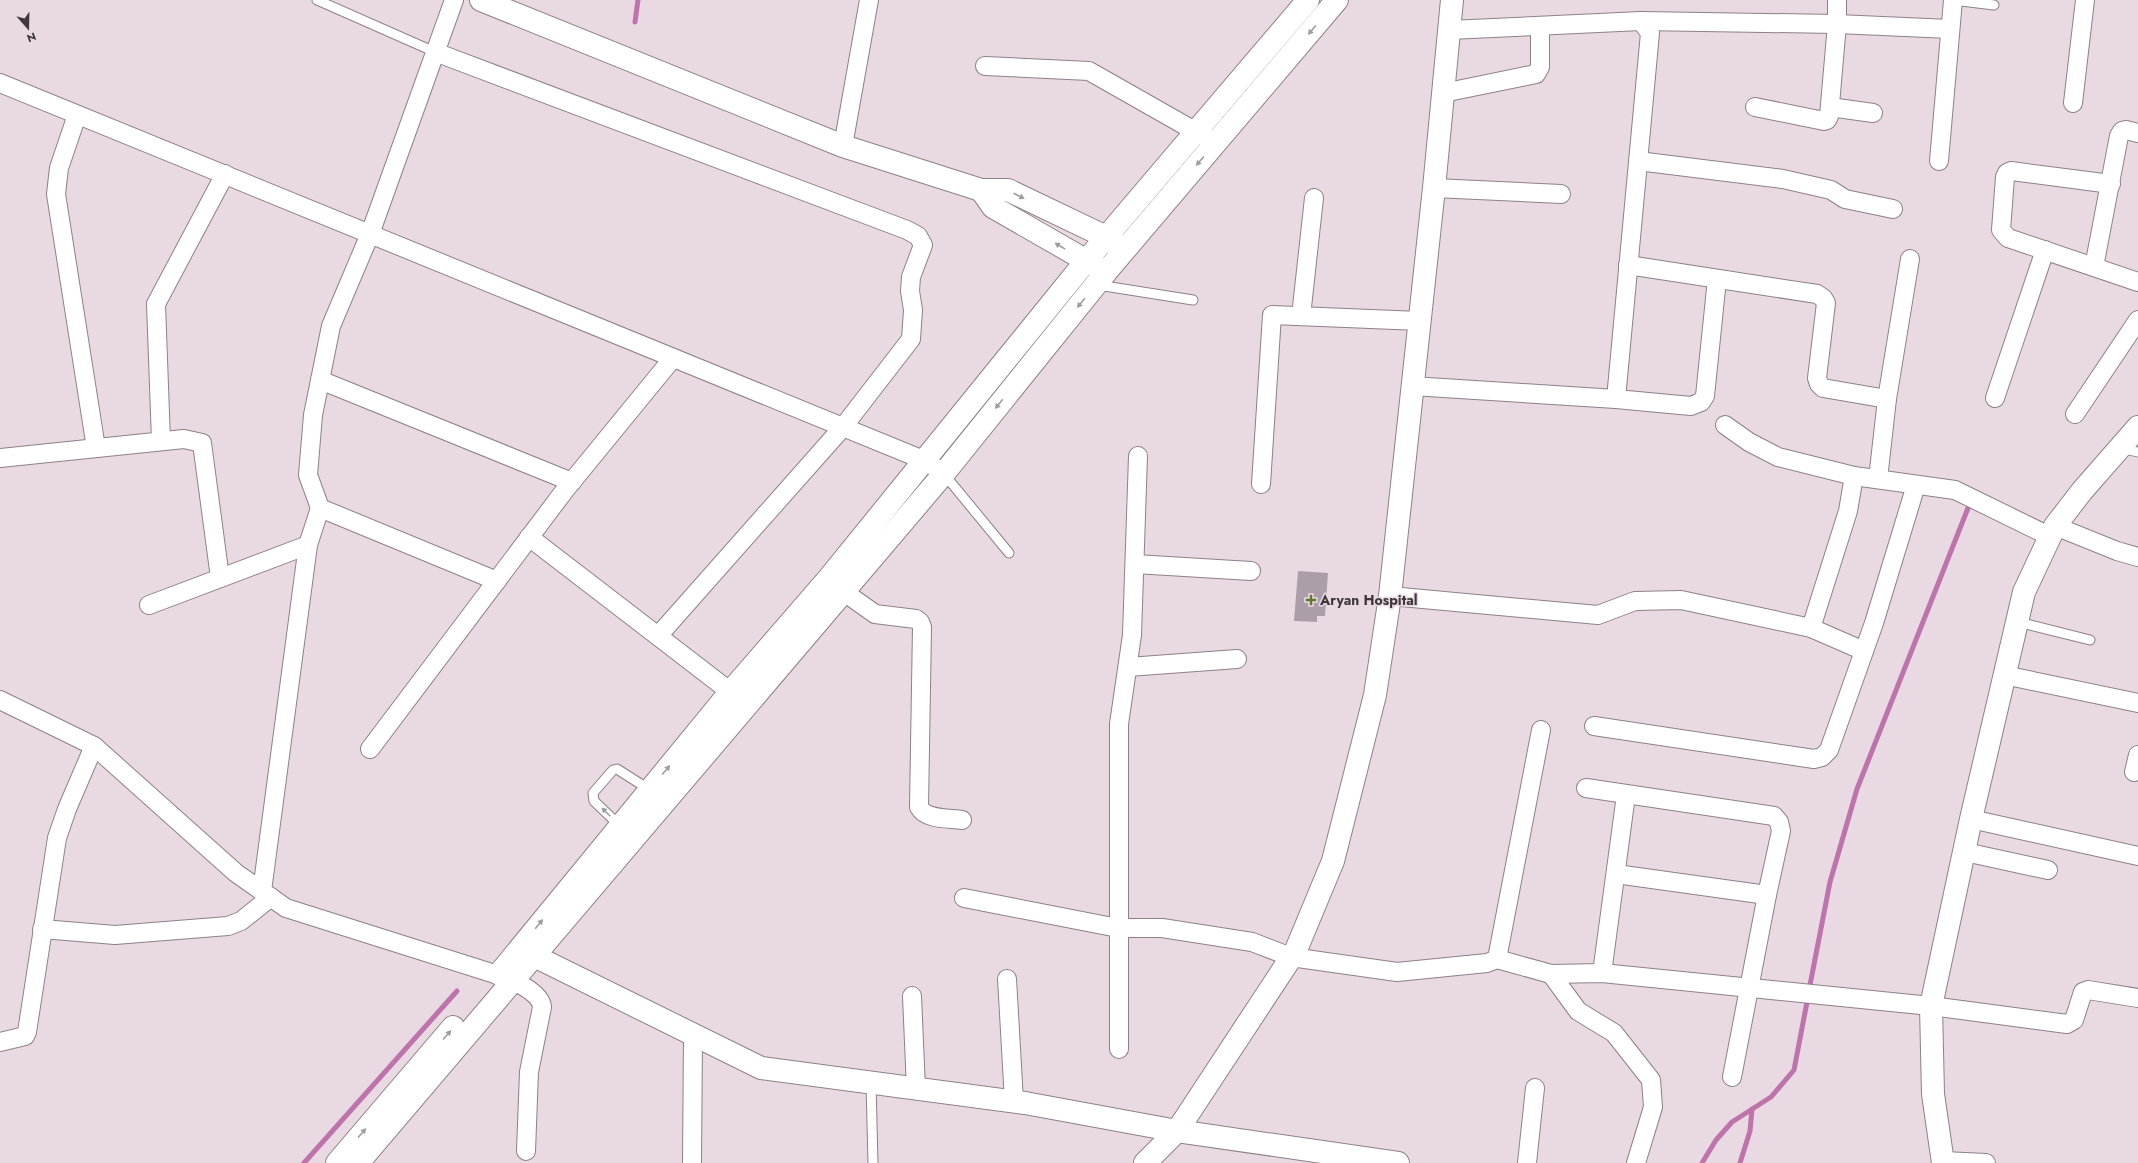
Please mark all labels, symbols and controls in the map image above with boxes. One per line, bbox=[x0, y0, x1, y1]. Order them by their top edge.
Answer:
north arrow bbox=[8, 8, 48, 48]
one-way arrow bbox=[1307, 24, 1316, 35]
text: N bbox=[25, 28, 38, 46]
one-way arrow bbox=[1196, 155, 1205, 166]
one-way arrow bbox=[1013, 192, 1025, 199]
one-way arrow bbox=[1055, 242, 1065, 250]
one-way arrow bbox=[1076, 298, 1085, 308]
one-way arrow bbox=[995, 399, 1003, 410]
place label: Aryan Hospital bbox=[1319, 590, 1417, 610]
marker: Aryan Hospital bbox=[1305, 594, 1317, 606]
one-way arrow bbox=[661, 764, 670, 775]
one-way arrow bbox=[601, 808, 611, 817]
one-way arrow bbox=[535, 919, 544, 930]
one-way arrow bbox=[442, 1029, 451, 1040]
one-way arrow bbox=[358, 1128, 367, 1139]

